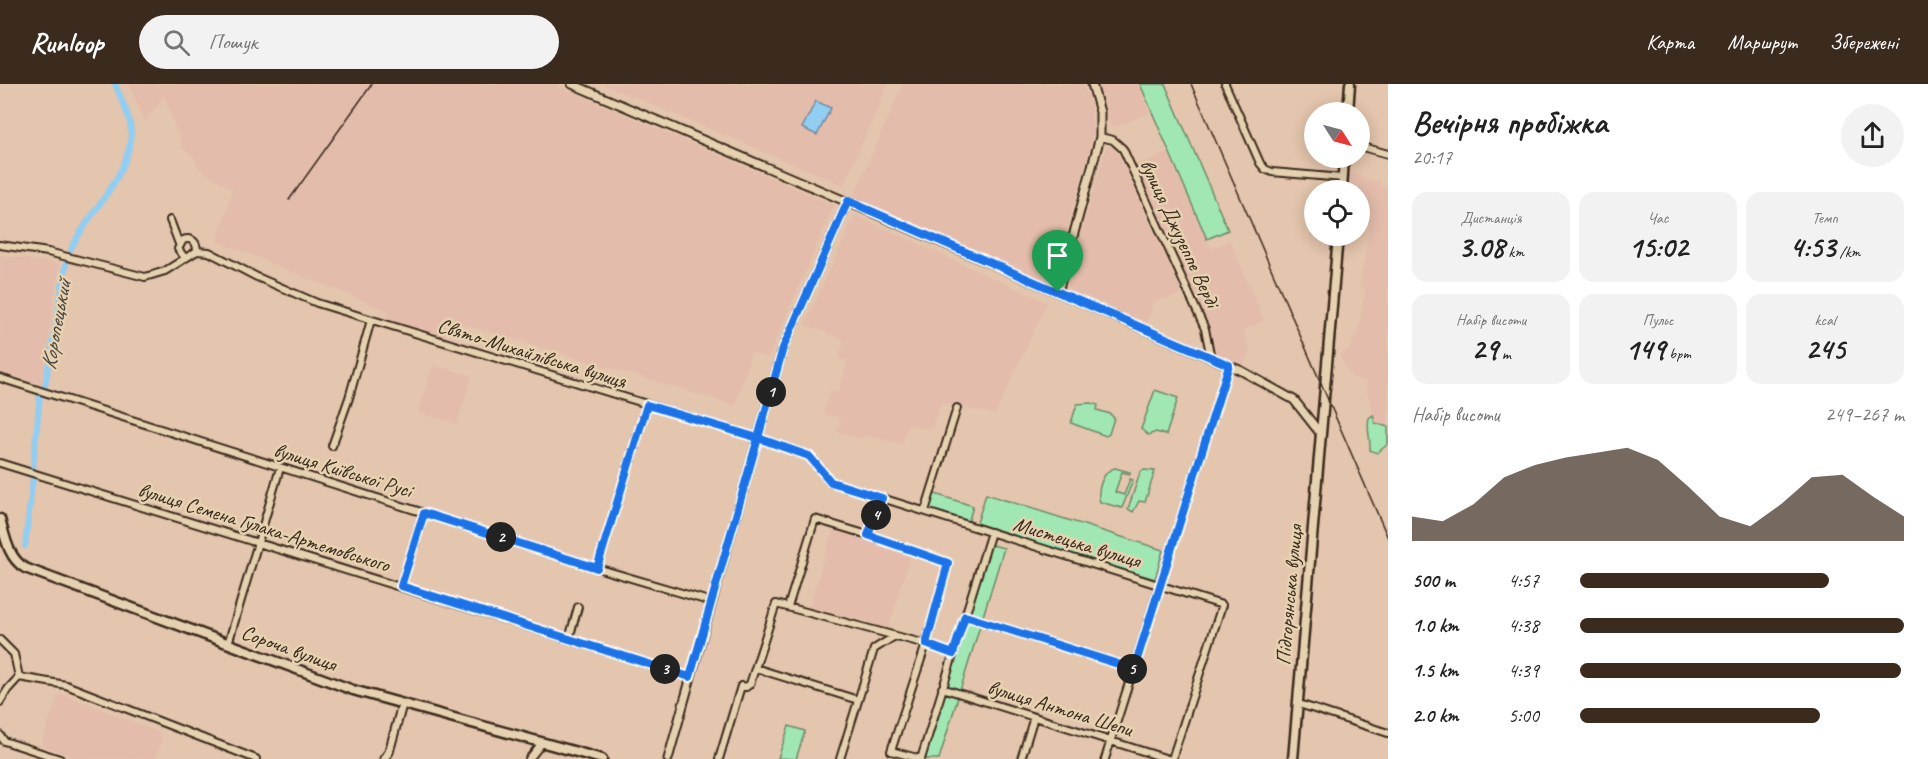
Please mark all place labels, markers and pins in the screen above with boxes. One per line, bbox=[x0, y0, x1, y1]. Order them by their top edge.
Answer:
pin bbox=[1032, 230, 1083, 292]
pin: 1 bbox=[756, 377, 786, 407]
pin: 4 bbox=[861, 500, 891, 530]
pin: 2 bbox=[486, 522, 516, 552]
pin: 3 bbox=[650, 654, 680, 684]
pin: 5 bbox=[1117, 654, 1147, 684]

